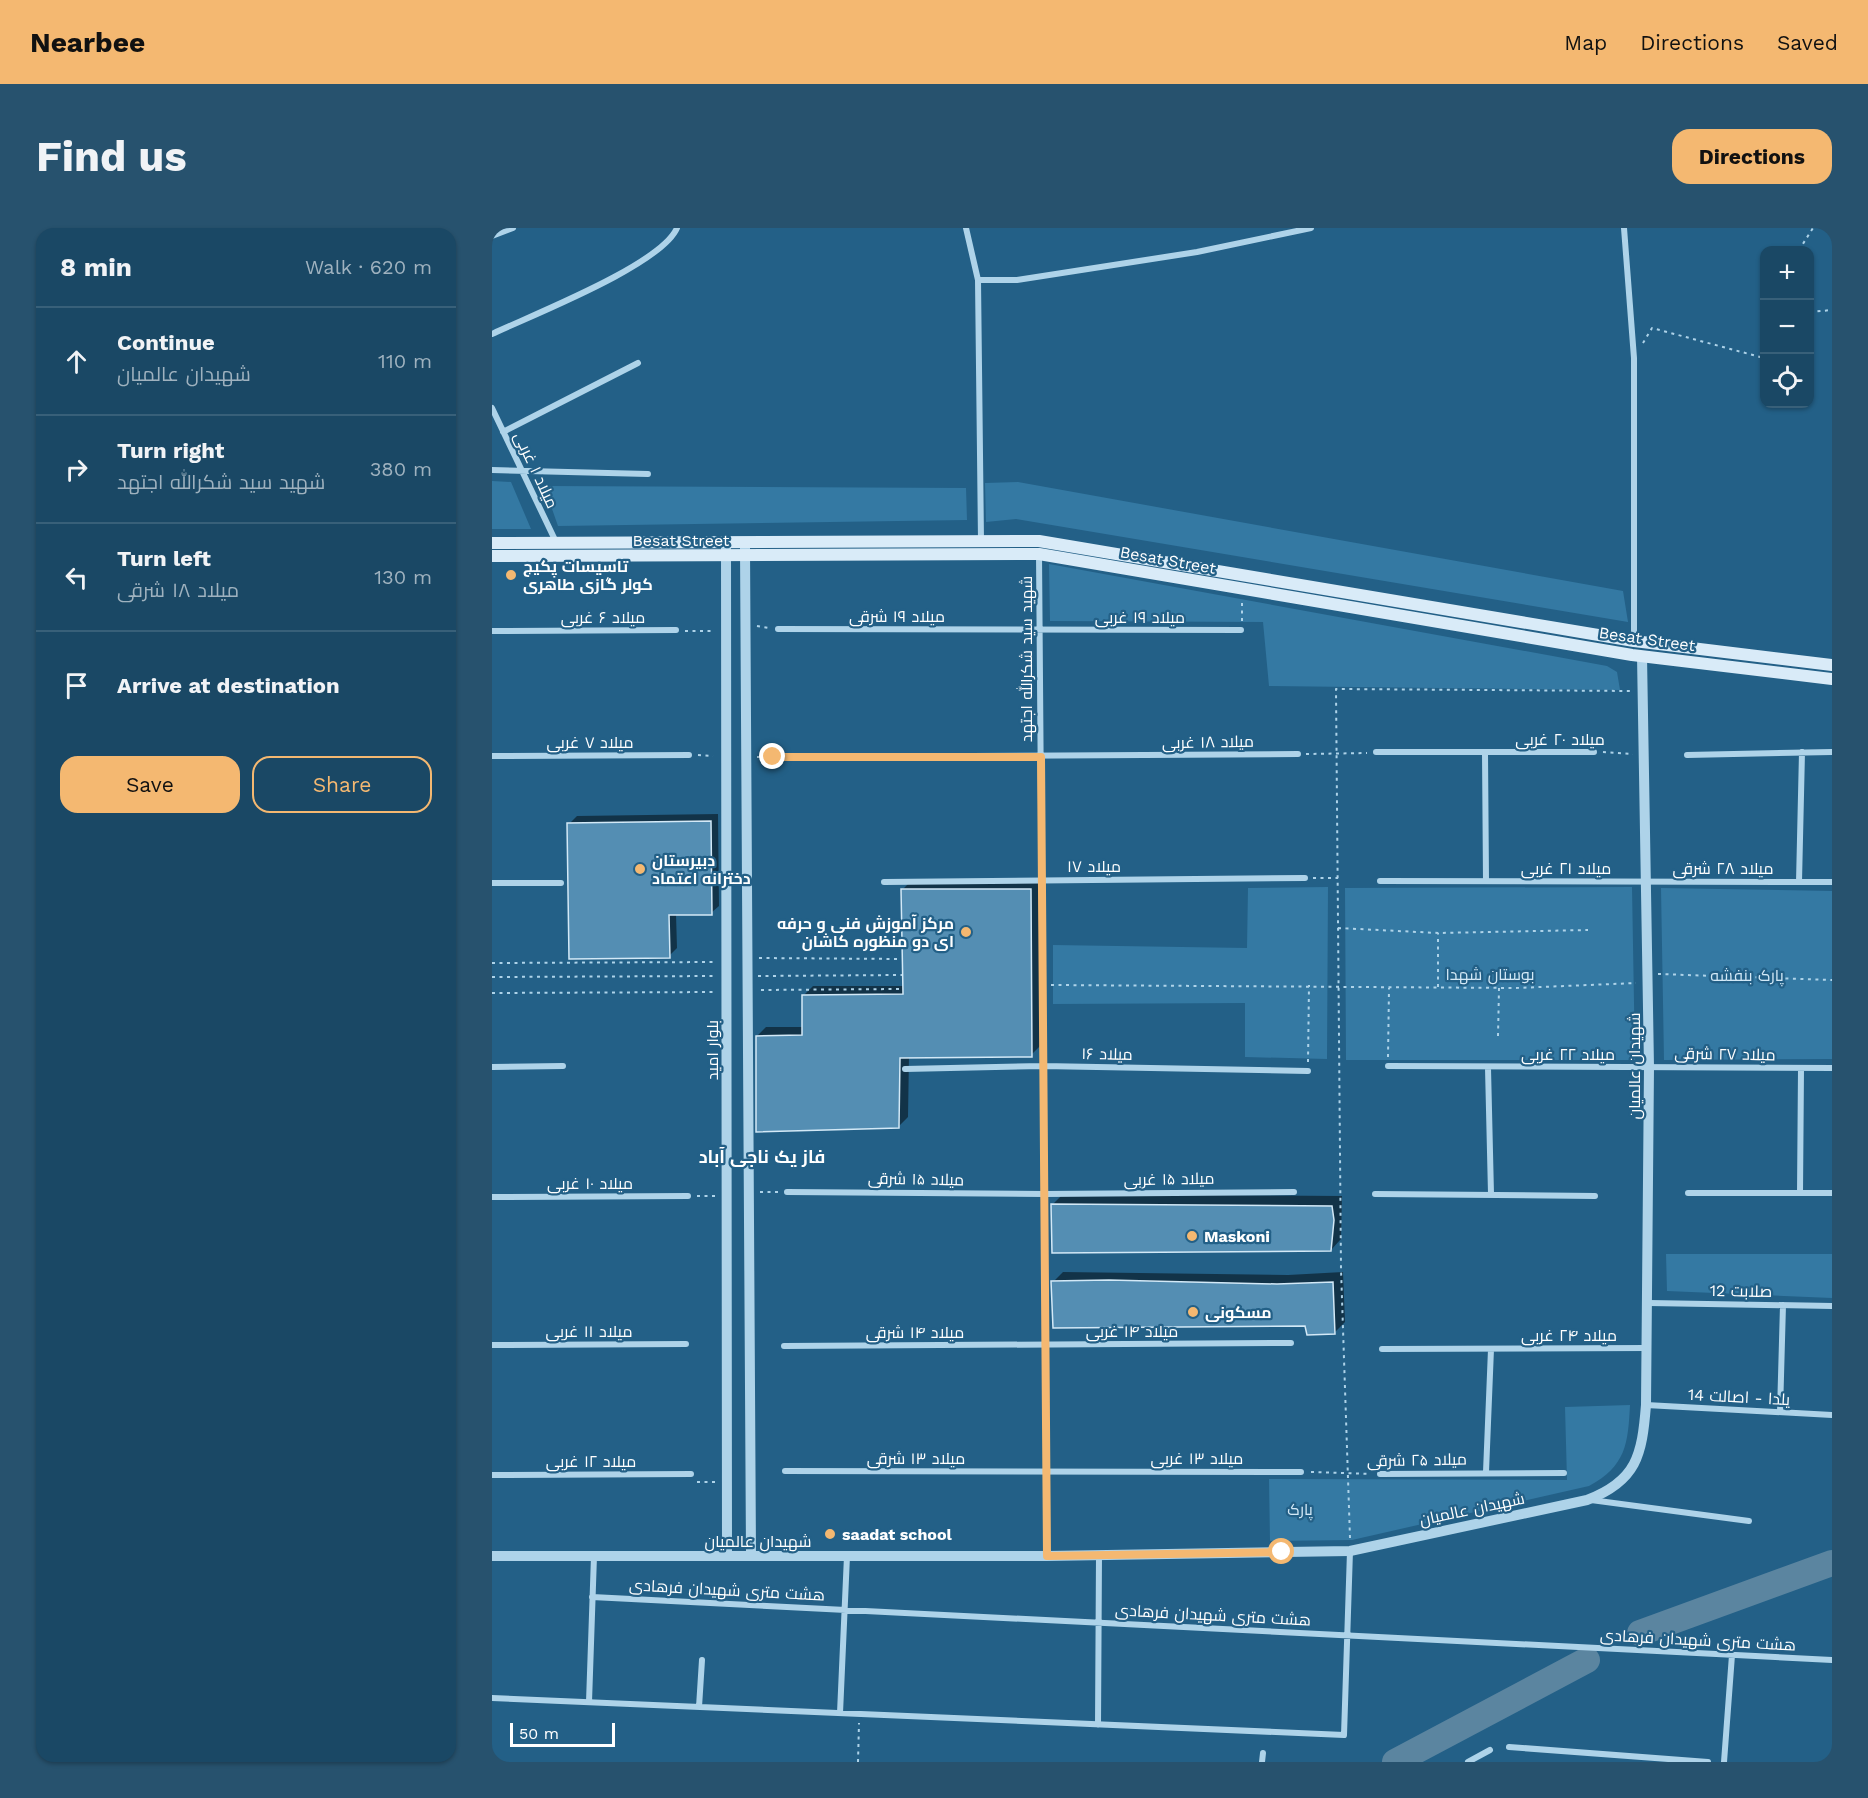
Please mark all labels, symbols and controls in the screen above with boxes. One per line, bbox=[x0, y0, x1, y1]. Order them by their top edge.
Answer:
text: Nearbee bbox=[30, 26, 145, 59]
text: Map bbox=[1564, 30, 1607, 55]
text: Directions bbox=[1640, 30, 1744, 55]
text: Saved bbox=[1777, 30, 1838, 55]
button: Directions bbox=[1672, 129, 1832, 184]
text: Find us bbox=[36, 132, 187, 181]
map controls bbox=[1760, 246, 1814, 408]
button: + bbox=[1760, 246, 1814, 300]
text: 8 min bbox=[60, 252, 132, 282]
text: Walk · 620 m bbox=[305, 255, 432, 279]
button: − bbox=[1760, 300, 1814, 354]
text: Continue bbox=[117, 330, 215, 355]
icon: ahead bbox=[60, 345, 93, 378]
text: 110 m bbox=[378, 349, 432, 373]
button: locate bbox=[1760, 354, 1814, 408]
text: شهیدان عالمیان bbox=[117, 362, 251, 386]
street label: میلاد ۱ غربی bbox=[509, 429, 562, 512]
text: Turn right bbox=[117, 438, 224, 463]
icon: right bbox=[60, 453, 93, 486]
text: 380 m bbox=[370, 457, 432, 481]
text: شهید سید شکرالله اجتهد bbox=[117, 470, 325, 494]
street label: Besat Street bbox=[632, 531, 730, 550]
street label: Besat Street bbox=[1119, 542, 1218, 578]
text: Turn left bbox=[117, 546, 211, 571]
place label: تاسیسات پکیج کولر گازی طاهری bbox=[523, 557, 653, 594]
icon: left bbox=[60, 561, 93, 594]
text: 130 m bbox=[374, 565, 432, 589]
marker: تاسیسات پکیج کولر گازی طاهری bbox=[504, 568, 518, 582]
street label: شهید سید شکرالله اجتهد bbox=[1016, 576, 1037, 742]
text: میلاد ۱۸ شرقی bbox=[117, 578, 239, 602]
street label: میلاد ۱۹ شرقی bbox=[849, 607, 945, 627]
street label: میلاد ۶ غربی bbox=[561, 608, 645, 628]
street label: میلاد ۱۹ غربی bbox=[1095, 608, 1185, 628]
street label: Besat Street bbox=[1598, 623, 1697, 655]
icon: arrive bbox=[60, 669, 93, 702]
text: Arrive at destination bbox=[117, 673, 340, 698]
street label: میلاد ۲۰ غربی bbox=[1515, 730, 1605, 750]
street label: میلاد ۱۸ غربی bbox=[1162, 732, 1254, 753]
street label: میلاد ۷ غربی bbox=[546, 733, 634, 753]
route end bbox=[759, 743, 785, 769]
button: Save bbox=[60, 756, 240, 813]
button: Share bbox=[252, 756, 432, 813]
place label: دبیرستان دخترانه اعتماد bbox=[652, 851, 751, 888]
street label: میلاد ۱۷ bbox=[1067, 857, 1121, 876]
street label: میلاد ۲۱ غربی bbox=[1521, 859, 1611, 879]
street label: میلاد ۲۸ شرقی bbox=[1672, 859, 1774, 879]
marker: دبیرستان دخترانه اعتماد bbox=[633, 862, 647, 876]
place label: مرکز آموزش فنی و حرفه ای دو منظوره کاشان bbox=[777, 914, 954, 951]
marker: مرکز آموزش فنی و حرفه ای دو منظوره کاشان bbox=[959, 925, 973, 939]
park label: بوستان شهدا bbox=[1446, 965, 1534, 985]
park label: پارک بنفشه bbox=[1710, 966, 1784, 987]
street label: شهیدان عالمیان bbox=[1625, 1013, 1645, 1119]
street label: بلوار امید bbox=[703, 1020, 722, 1080]
street label: میلاد ۱۶ bbox=[1081, 1044, 1133, 1064]
street label: میلاد ۲۷ شرقی bbox=[1674, 1044, 1776, 1065]
street label: میلاد ۲۲ غربی bbox=[1521, 1045, 1615, 1065]
district label: فاز یک ناجی آباد bbox=[699, 1146, 825, 1168]
street label: میلاد ۱۵ شرقی bbox=[868, 1169, 964, 1190]
street label: میلاد ۱۵ غربی bbox=[1123, 1169, 1215, 1190]
street label: میلاد ۱۰ غربی bbox=[547, 1174, 633, 1194]
place label: Maskoni bbox=[1204, 1227, 1270, 1246]
marker: Maskoni bbox=[1185, 1229, 1199, 1243]
street label: صلابت 12 bbox=[1710, 1281, 1772, 1301]
place label: مسکونی bbox=[1205, 1303, 1272, 1322]
marker: مسکونی bbox=[1186, 1305, 1200, 1319]
street label: میلاد ۱۱ غربی bbox=[546, 1322, 632, 1342]
street label: میلاد ۱۴ غربی bbox=[1086, 1322, 1178, 1342]
street label: میلاد ۱۴ شرقی bbox=[866, 1323, 964, 1343]
street label: میلاد ۲۴ غربی bbox=[1521, 1326, 1617, 1346]
street label: یلدا - اصالت 14 bbox=[1687, 1385, 1791, 1409]
street label: میلاد ۱۳ شرقی bbox=[867, 1449, 965, 1469]
street label: میلاد ۱۳ غربی bbox=[1151, 1449, 1243, 1469]
street label: میلاد ۲۵ شرقی bbox=[1367, 1450, 1467, 1471]
street label: میلاد ۱۲ غربی bbox=[546, 1452, 636, 1472]
street label: شهیدان عالمیان bbox=[1418, 1489, 1526, 1530]
park label: پارک bbox=[1287, 1500, 1314, 1521]
place label: saadat school bbox=[842, 1525, 952, 1544]
marker: saadat school bbox=[823, 1527, 837, 1541]
street label: شهیدان عالمیان bbox=[705, 1532, 811, 1552]
route start bbox=[1268, 1538, 1294, 1564]
street label: هشت متری شهیدان فرهادی bbox=[629, 1575, 825, 1606]
street label: هشت متری شهیدان فرهادی bbox=[1115, 1600, 1311, 1631]
street label: هشت متری شهیدان فرهادی bbox=[1600, 1625, 1796, 1656]
scale bar bbox=[510, 1720, 615, 1748]
text: 50 m bbox=[519, 1724, 559, 1743]

